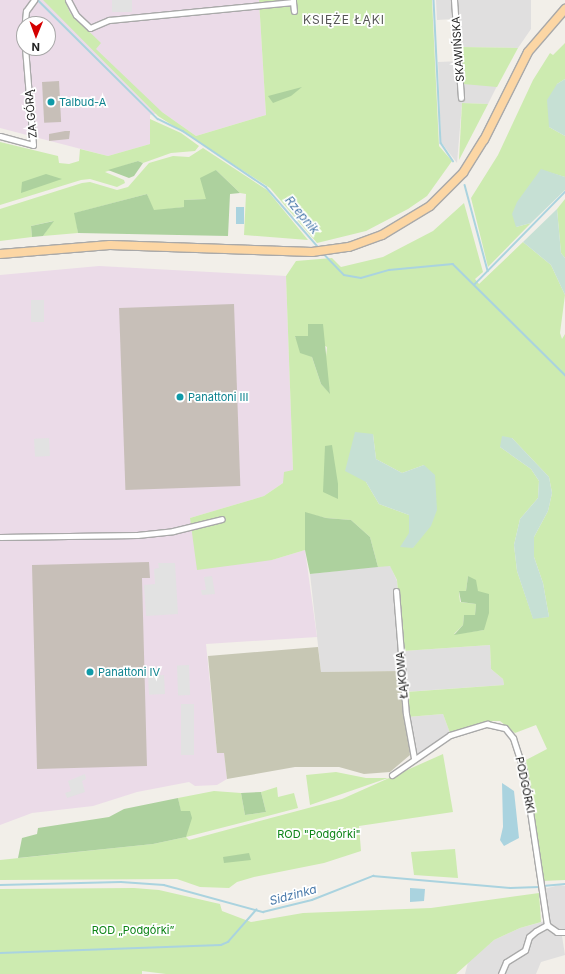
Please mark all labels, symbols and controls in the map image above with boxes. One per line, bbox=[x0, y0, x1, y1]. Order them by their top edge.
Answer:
district label: KSIĘŻE ŁĄKI bbox=[303, 13, 385, 27]
north arrow bbox=[16, 16, 56, 56]
street label: SKAWIŃSKA bbox=[449, 16, 467, 82]
text: N bbox=[31, 40, 40, 54]
street label: ZA GÓRĄ bbox=[22, 89, 40, 139]
place label: Talbud-A bbox=[59, 95, 106, 109]
marker: Talbud-A bbox=[46, 97, 56, 107]
water label: Rzepnik bbox=[282, 193, 322, 237]
place label: Panattoni III bbox=[188, 390, 248, 404]
marker: Panattoni III bbox=[175, 392, 185, 402]
street label: ŁĄKOWA bbox=[393, 651, 411, 699]
place label: Panattoni IV bbox=[98, 665, 160, 679]
marker: Panattoni IV bbox=[85, 667, 95, 677]
street label: PODGÓRKI bbox=[513, 756, 537, 814]
park label: ROD "Podgórki" bbox=[277, 827, 361, 841]
water label: Sidzinka bbox=[268, 882, 318, 908]
park label: ROD „Podgórki” bbox=[92, 923, 174, 937]

